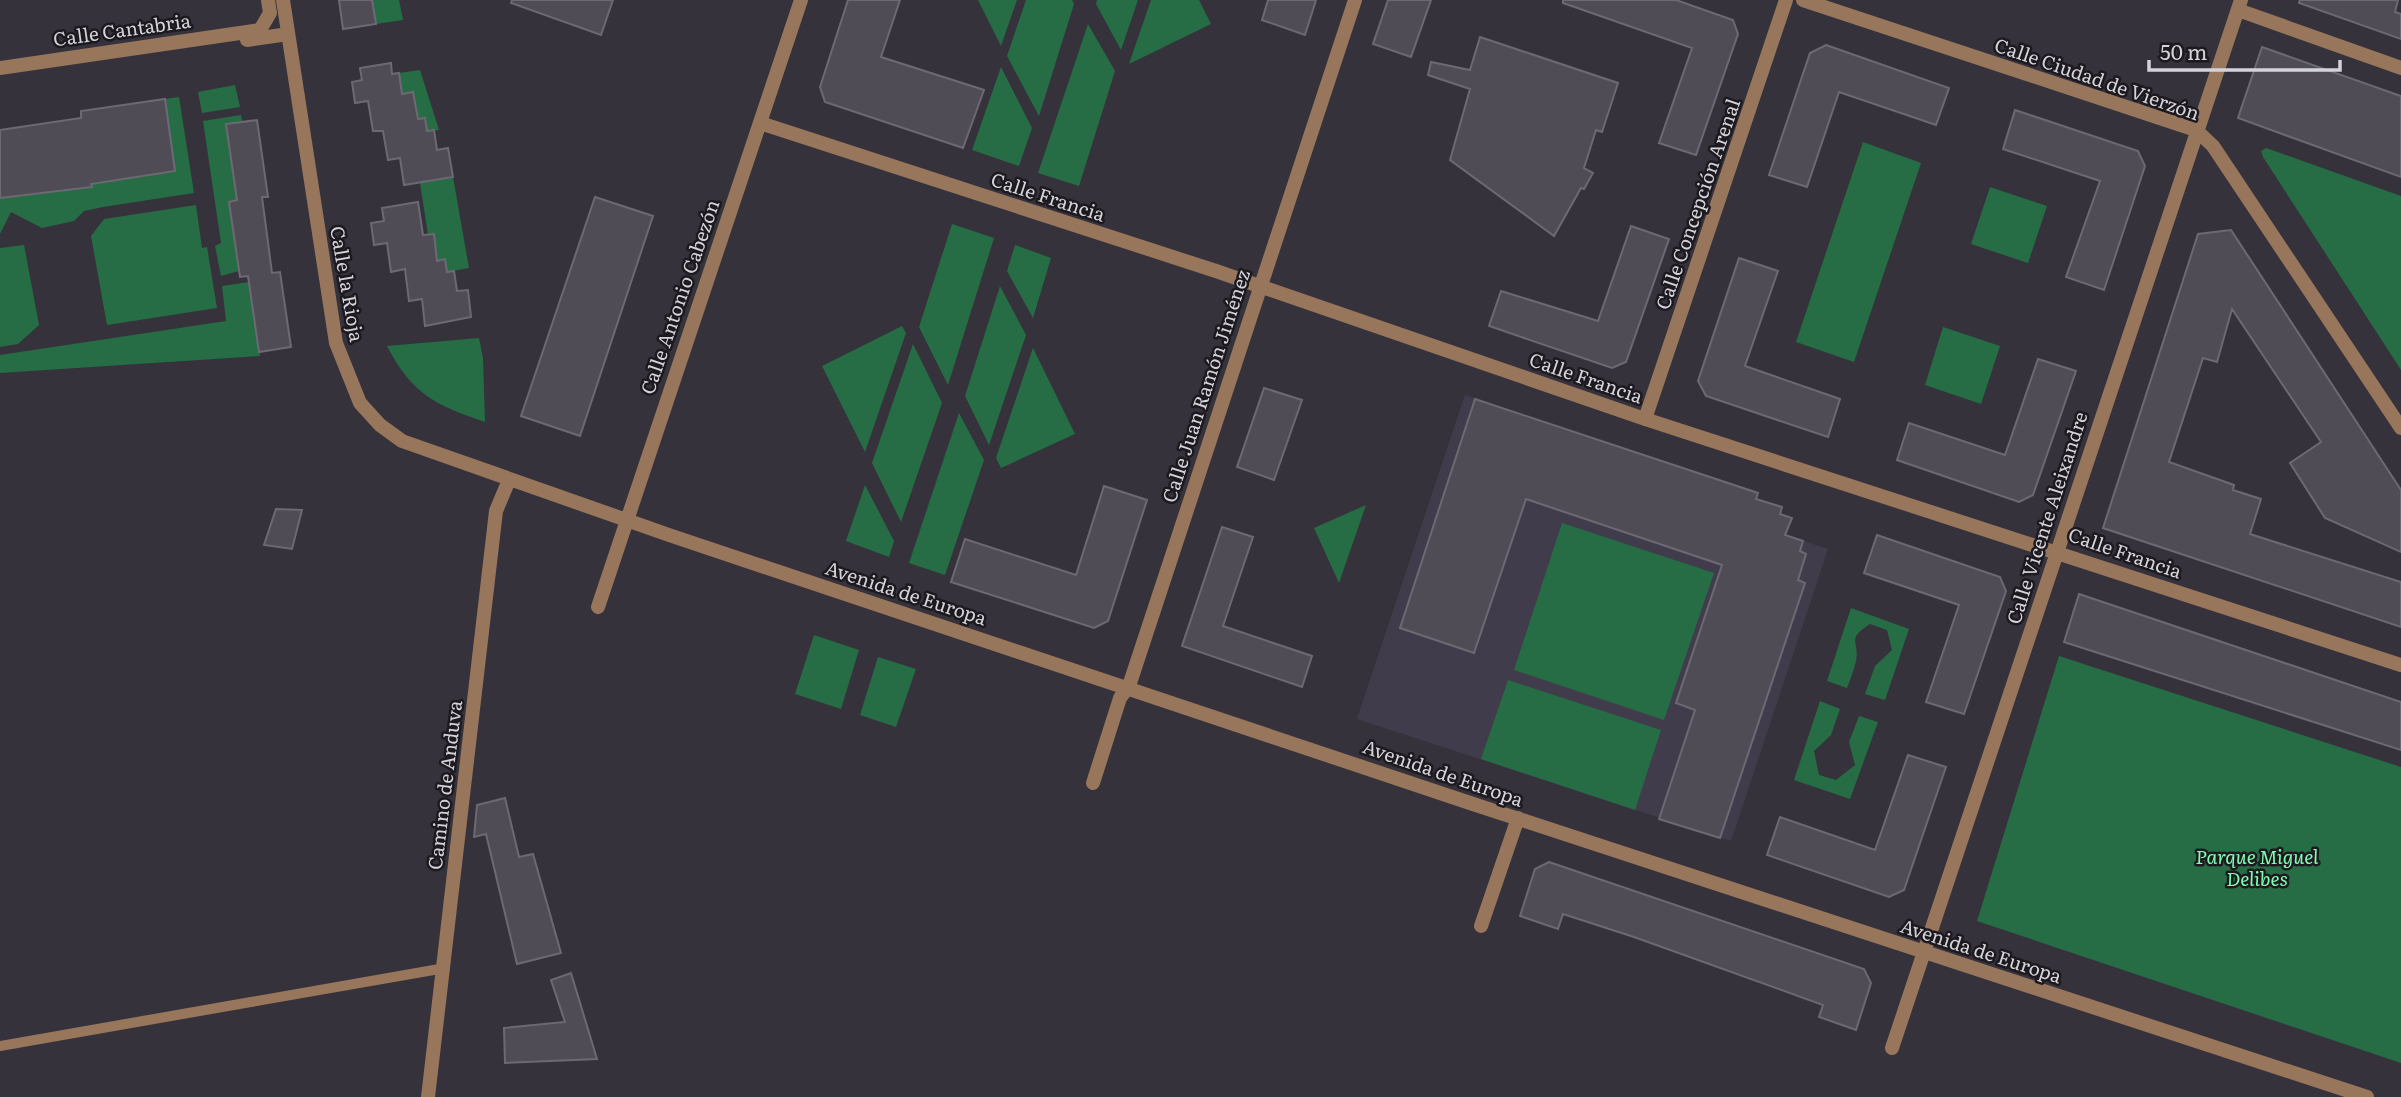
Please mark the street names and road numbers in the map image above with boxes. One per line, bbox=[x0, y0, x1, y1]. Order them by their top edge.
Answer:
street label: Calle Cantabria bbox=[51, 5, 193, 53]
street label: Calle Ciudad de Vierzón bbox=[1991, 30, 2204, 126]
street label: Calle Concepción Arenal bbox=[1648, 94, 1746, 313]
street label: Calle Francia bbox=[988, 164, 1110, 228]
street label: Calle Antonio Cabezón bbox=[633, 196, 726, 398]
street label: Calle la Rioja bbox=[324, 224, 372, 345]
street label: Calle Juan Ramón Jiménez bbox=[1154, 266, 1256, 506]
street label: Calle Francia bbox=[1526, 345, 1648, 410]
street label: Calle Vicente Aleixandre bbox=[1998, 408, 2094, 627]
street label: Calle Francia bbox=[2065, 520, 2187, 585]
street label: Avenida de Europa bbox=[822, 553, 991, 632]
street label: Camino de Anduva bbox=[420, 698, 468, 871]
street label: Avenida de Europa bbox=[1359, 731, 1528, 813]
street label: Avenida de Europa bbox=[1897, 911, 2066, 990]

